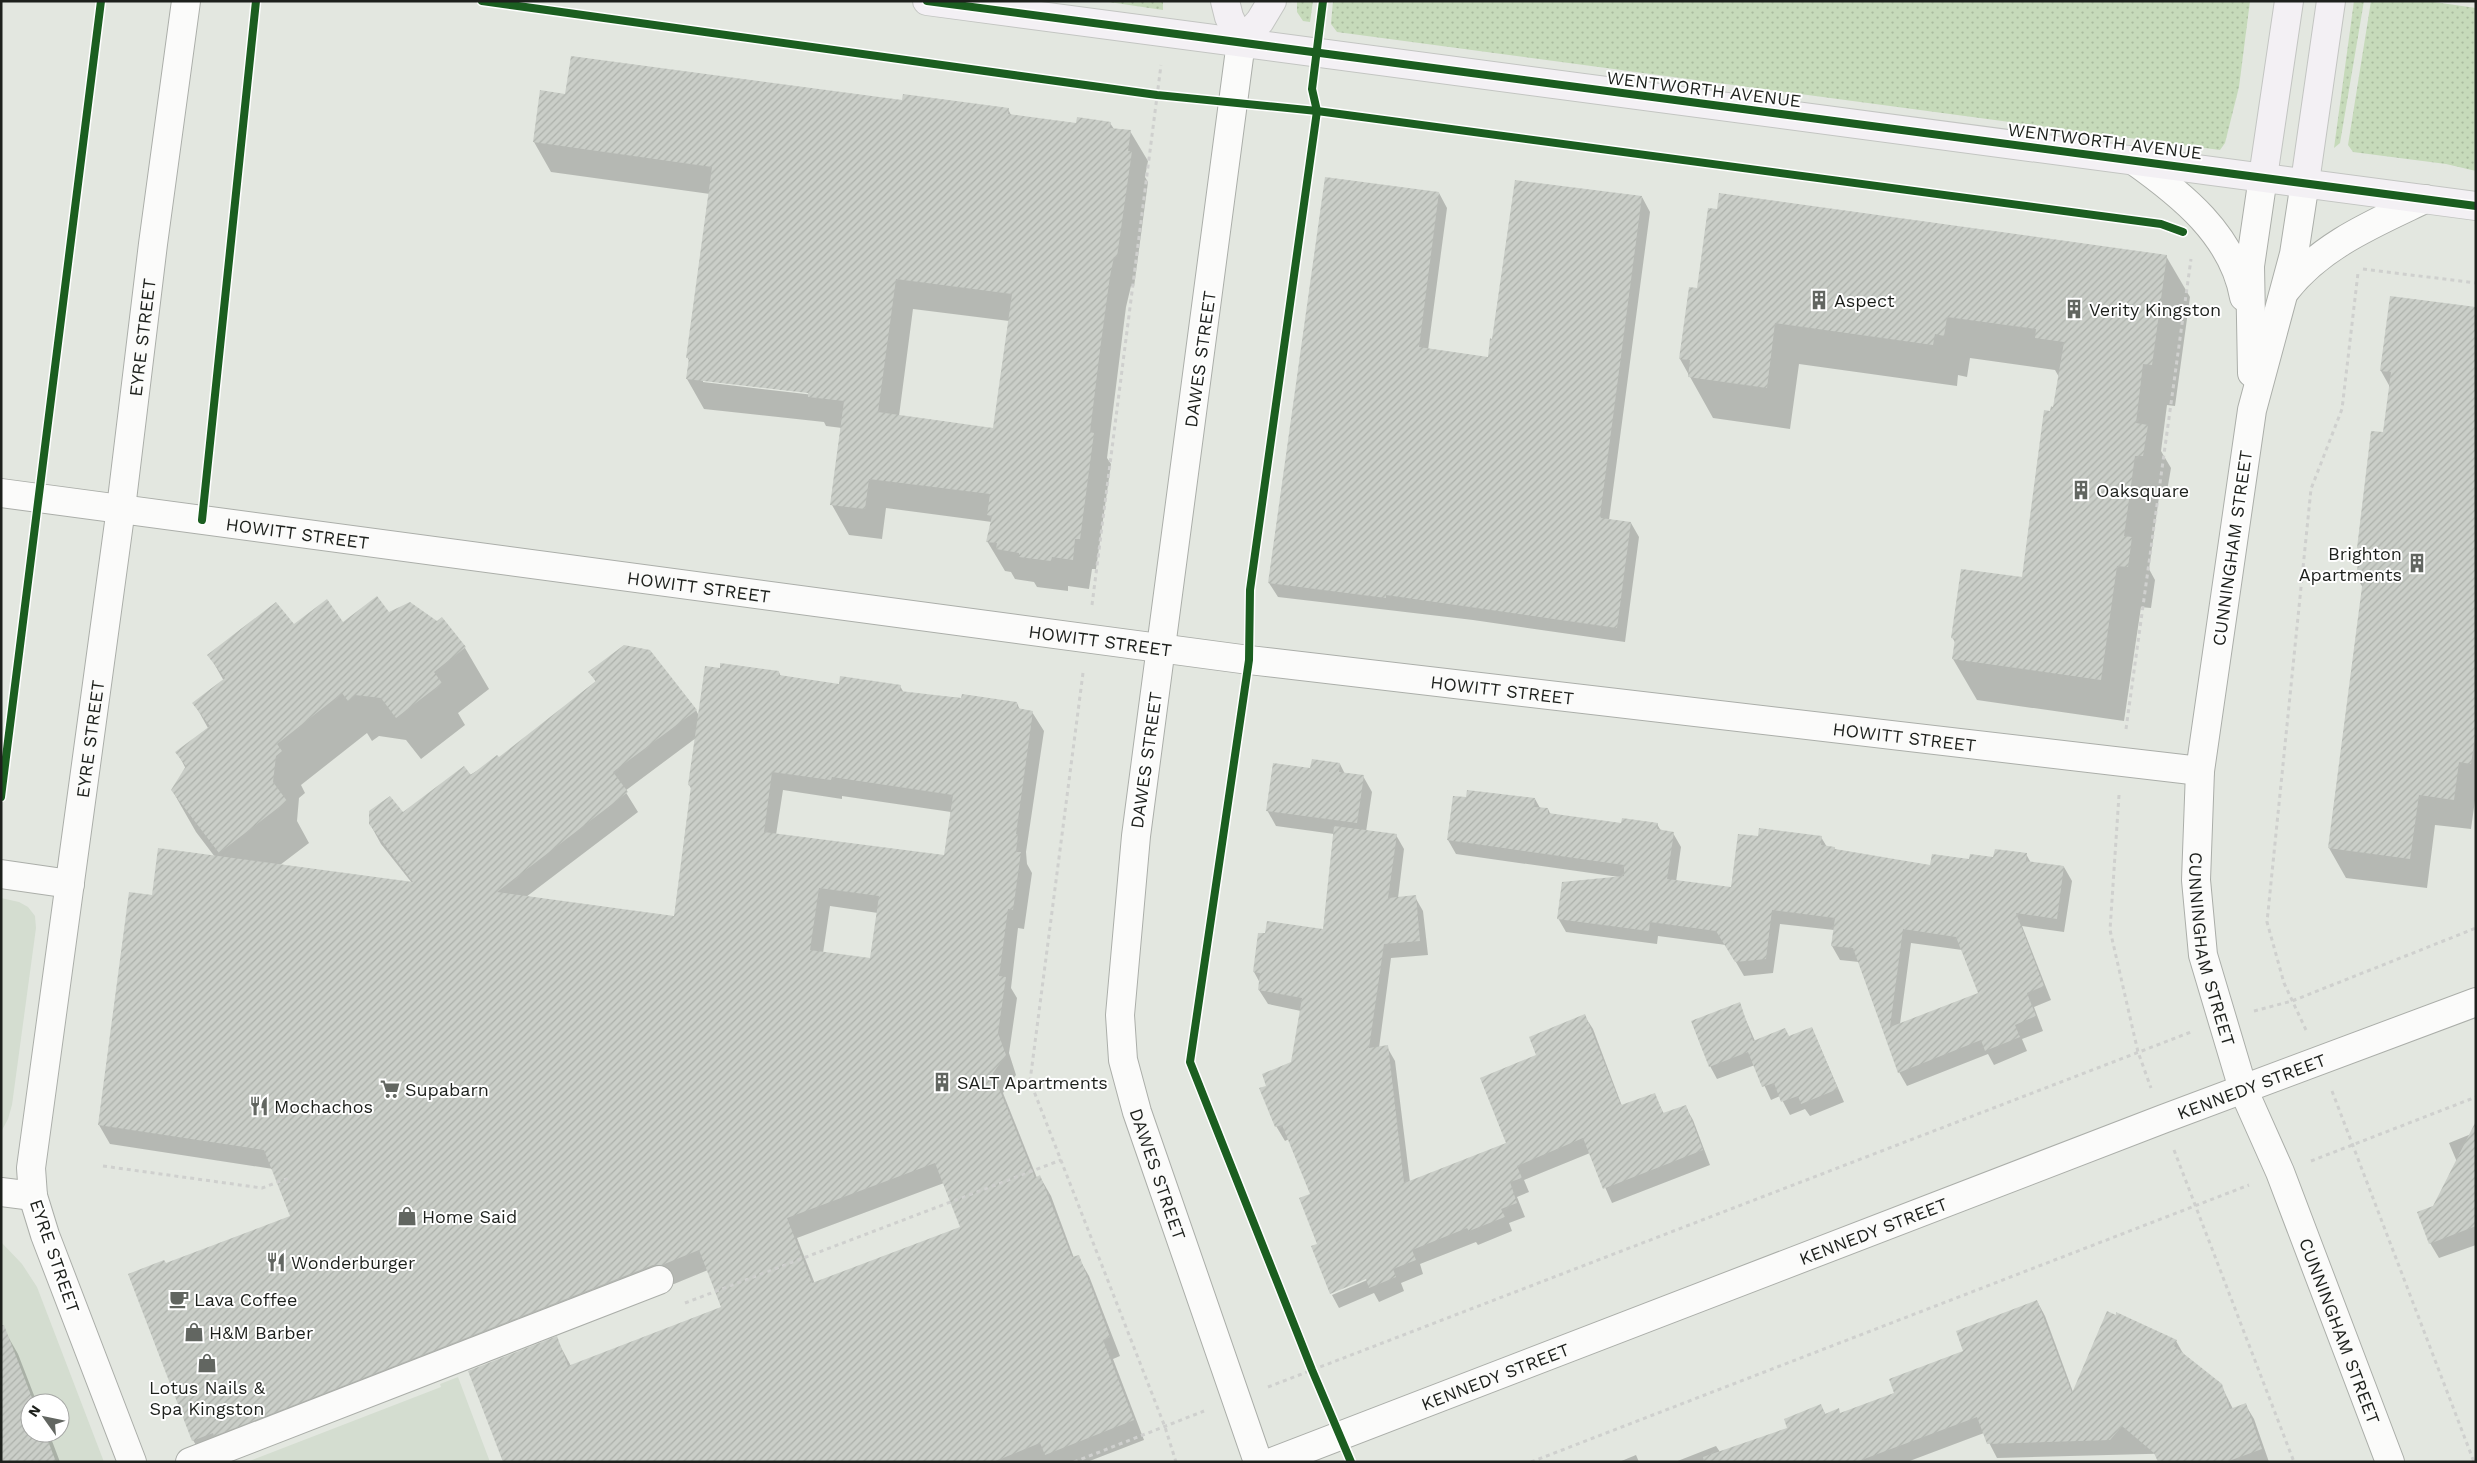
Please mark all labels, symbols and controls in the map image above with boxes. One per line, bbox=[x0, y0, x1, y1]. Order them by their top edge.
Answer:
street label: WENTWORTH AVENUE bbox=[1605, 67, 1803, 111]
street label: WENTWORTH AVENUE bbox=[2006, 119, 2204, 163]
street label: EYRE STREET bbox=[124, 277, 159, 398]
street label: DAWES STREET bbox=[1180, 289, 1220, 429]
building icon: Aspect bbox=[1808, 289, 1830, 311]
place label: Aspect bbox=[1834, 290, 1895, 311]
building icon: Verity Kingston bbox=[2063, 298, 2085, 320]
place label: Verity Kingston bbox=[2089, 299, 2221, 320]
street label: CUNNINGHAM STREET bbox=[2208, 449, 2256, 647]
building icon: Oaksquare bbox=[2070, 479, 2092, 501]
place label: Oaksquare bbox=[2096, 480, 2189, 501]
street label: HOWITT STREET bbox=[224, 513, 370, 553]
place label: Brighton Apartments bbox=[2299, 543, 2402, 585]
building icon: Brighton Apartments bbox=[2406, 552, 2428, 574]
street label: HOWITT STREET bbox=[626, 566, 772, 606]
street label: HOWITT STREET bbox=[1027, 620, 1173, 660]
street label: HOWITT STREET bbox=[1429, 671, 1575, 708]
street label: EYRE STREET bbox=[71, 679, 108, 799]
street label: DAWES STREET bbox=[1126, 690, 1166, 830]
street label: HOWITT STREET bbox=[1832, 718, 1977, 755]
street label: CUNNINGHAM STREET bbox=[2185, 852, 2240, 1048]
street label: KENNEDY STREET bbox=[2174, 1049, 2329, 1123]
building icon: SALT Apartments bbox=[931, 1071, 953, 1093]
place label: SALT Apartments bbox=[957, 1072, 1108, 1093]
supermarket icon: Supabarn bbox=[379, 1078, 401, 1100]
place label: Supabarn bbox=[405, 1079, 489, 1100]
restaurant icon: Mochachos bbox=[248, 1095, 270, 1117]
place label: Mochachos bbox=[274, 1096, 373, 1117]
street label: DAWES STREET bbox=[1126, 1105, 1191, 1243]
street label: KENNEDY STREET bbox=[1796, 1193, 1950, 1269]
street label: EYRE STREET bbox=[26, 1196, 84, 1316]
shop icon: Home Said bbox=[396, 1205, 418, 1227]
place label: Home Said bbox=[422, 1206, 517, 1227]
street label: CUNNINGHAM STREET bbox=[2295, 1235, 2385, 1427]
restaurant icon: Wonderburger bbox=[265, 1251, 287, 1273]
place label: Wonderburger bbox=[291, 1252, 415, 1273]
cafe icon: Lava Coffee bbox=[168, 1288, 190, 1310]
place label: Lava Coffee bbox=[194, 1289, 297, 1310]
shop icon: H&M Barber bbox=[183, 1321, 205, 1343]
place label: H&M Barber bbox=[209, 1322, 313, 1343]
street label: KENNEDY STREET bbox=[1418, 1338, 1572, 1414]
shop icon: Lotus Nails & Spa Kingston bbox=[196, 1352, 218, 1374]
place label: Lotus Nails & Spa Kingston bbox=[149, 1377, 266, 1419]
north arrow bbox=[20, 1393, 70, 1443]
text: N bbox=[25, 1402, 44, 1420]

